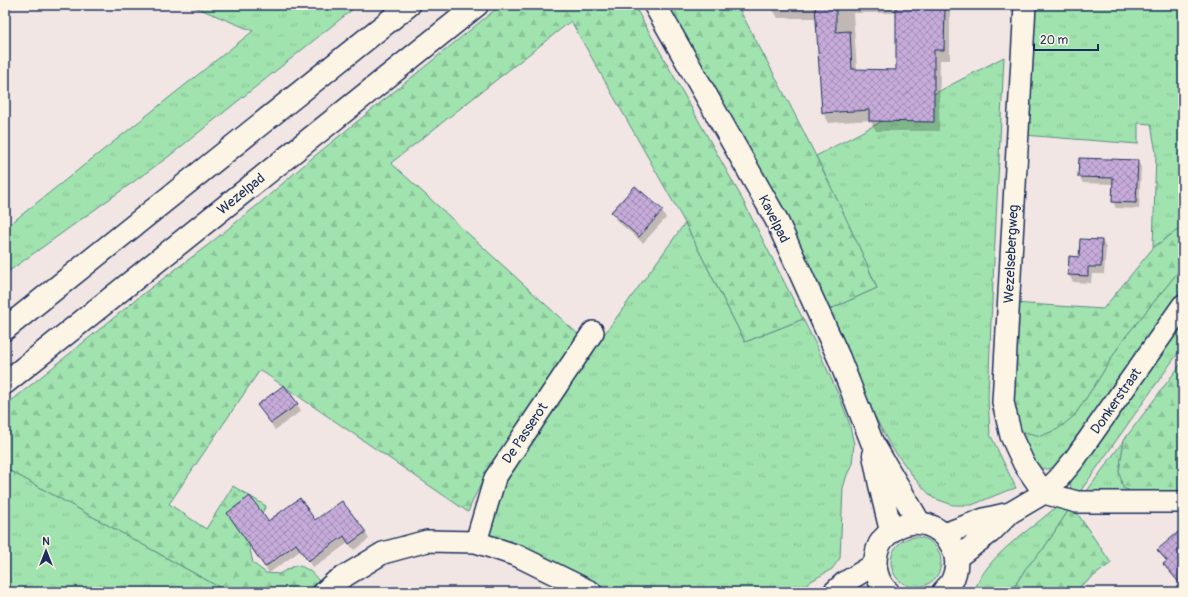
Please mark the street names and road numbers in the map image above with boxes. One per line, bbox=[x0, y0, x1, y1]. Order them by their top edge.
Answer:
street label: Wezelpad bbox=[214, 170, 268, 218]
street label: Kavelpad bbox=[755, 192, 793, 246]
street label: Wezelsebergweg bbox=[1000, 204, 1022, 304]
street label: Donkerstraat bbox=[1087, 364, 1145, 437]
street label: De Passerot bbox=[498, 399, 552, 467]

